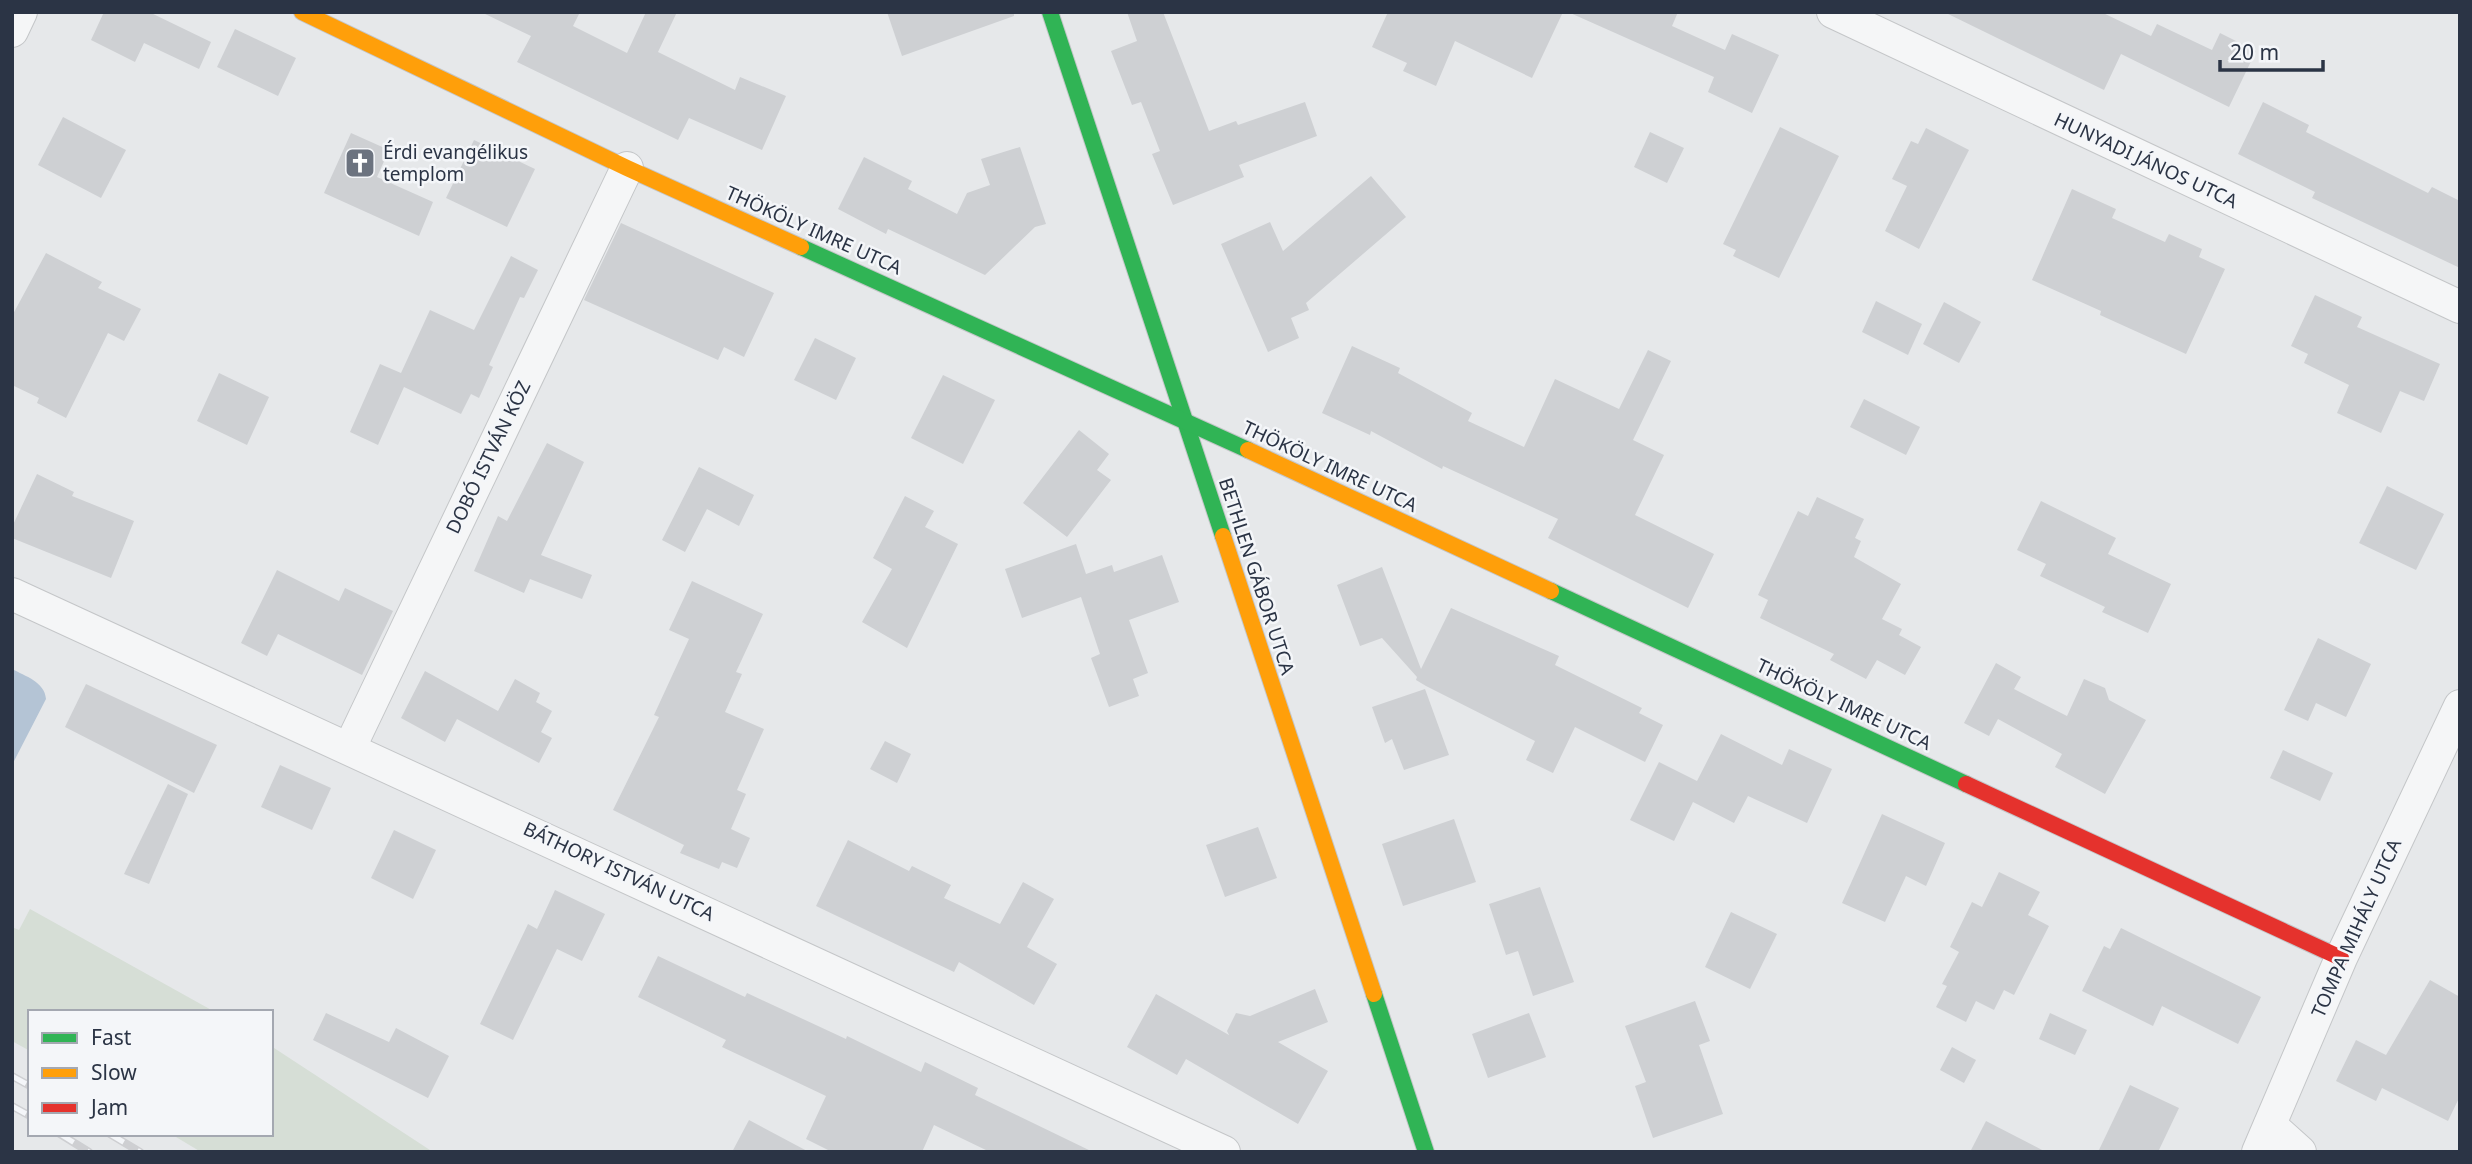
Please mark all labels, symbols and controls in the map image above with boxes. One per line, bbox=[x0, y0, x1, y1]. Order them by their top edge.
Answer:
scale bar bbox=[2220, 28, 2323, 72]
text: 20 m bbox=[2230, 38, 2279, 66]
street label: HUNYADI JÁNOS UTCA bbox=[2050, 106, 2243, 214]
place label: Érdi evangélikus templom bbox=[383, 139, 528, 187]
church icon: Érdi evangélikus templom bbox=[343, 146, 377, 180]
street label: THÖKÖLY IMRE UTCA bbox=[722, 179, 907, 281]
street label: DOBÓ ISTVÁN KÖZ bbox=[440, 376, 536, 538]
street label: THÖKÖLY IMRE UTCA bbox=[1238, 414, 1422, 518]
street label: BETHLEN GÁBOR UTCA bbox=[1213, 474, 1301, 679]
street label: THÖKÖLY IMRE UTCA bbox=[1752, 652, 1936, 756]
street label: BÁTHORY ISTVÁN UTCA bbox=[519, 815, 720, 927]
street label: TOMPA MIHÁLY UTCA bbox=[2305, 834, 2407, 1021]
legend bbox=[28, 1010, 273, 1136]
text: Fast bbox=[91, 1023, 132, 1051]
text: Slow bbox=[91, 1058, 137, 1086]
text: Jam bbox=[89, 1093, 128, 1121]

